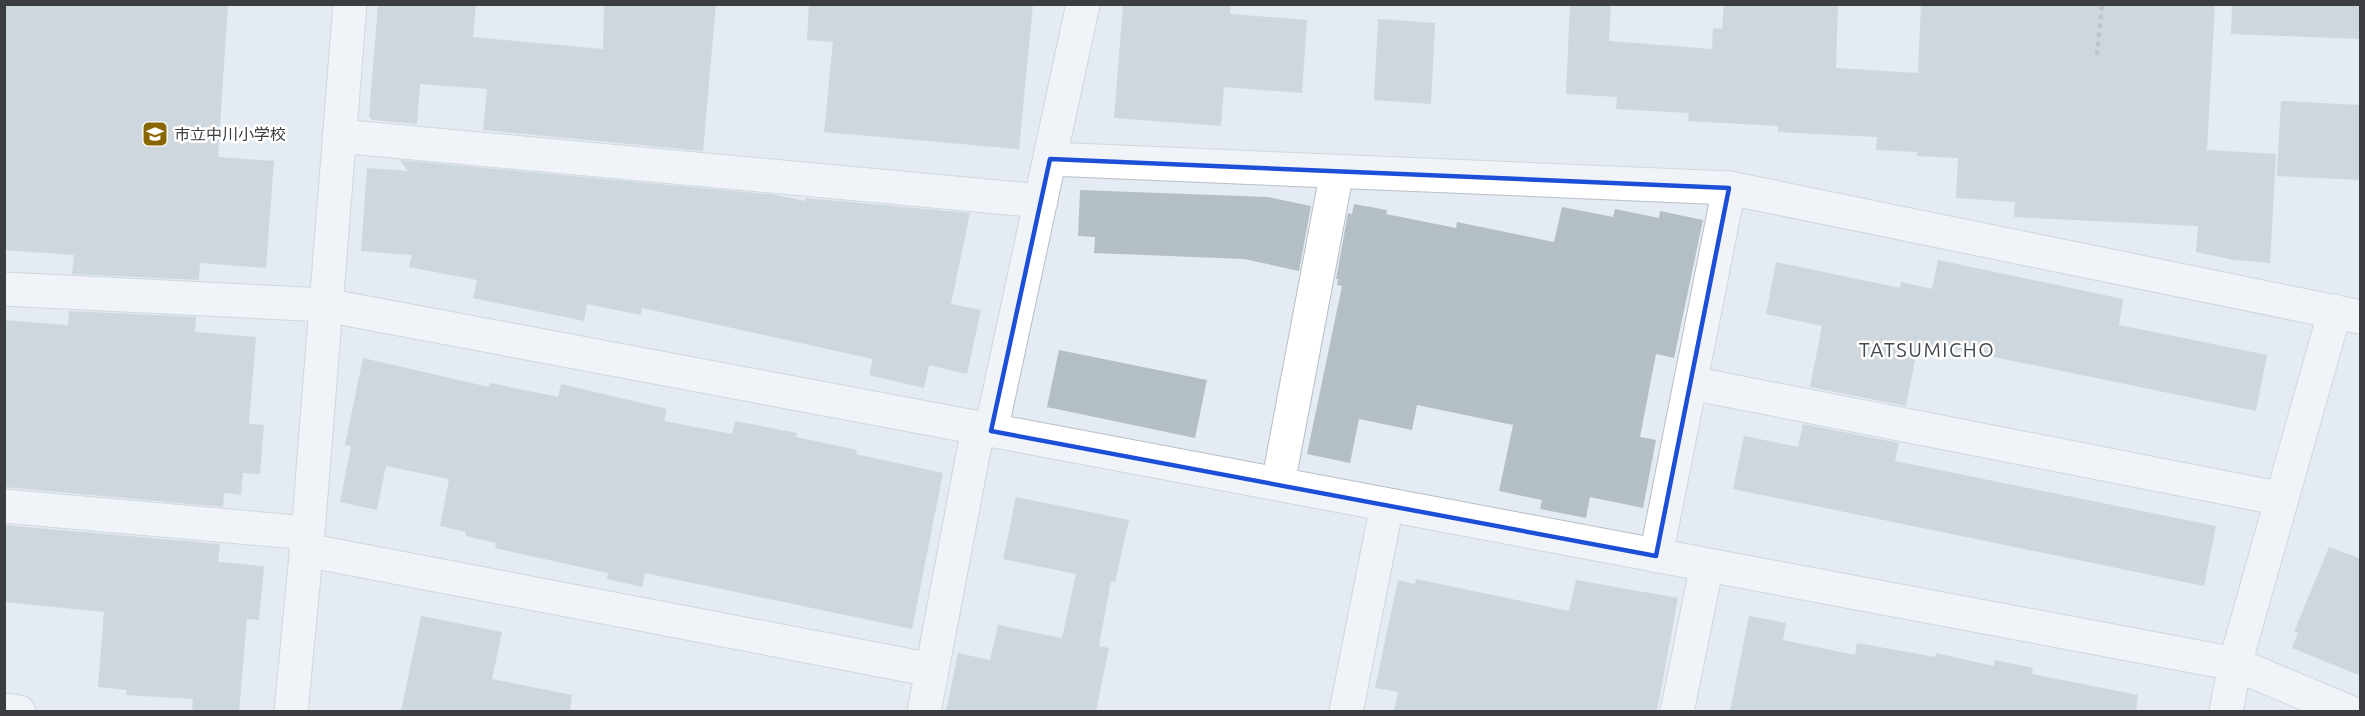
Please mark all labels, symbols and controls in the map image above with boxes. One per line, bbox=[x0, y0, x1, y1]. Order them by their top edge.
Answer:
school or university icon: 市立中川小学校 bbox=[140, 119, 170, 149]
place label: 市立中川小学校 bbox=[174, 125, 286, 143]
district label: TATSUMICHO bbox=[1859, 338, 1995, 361]

